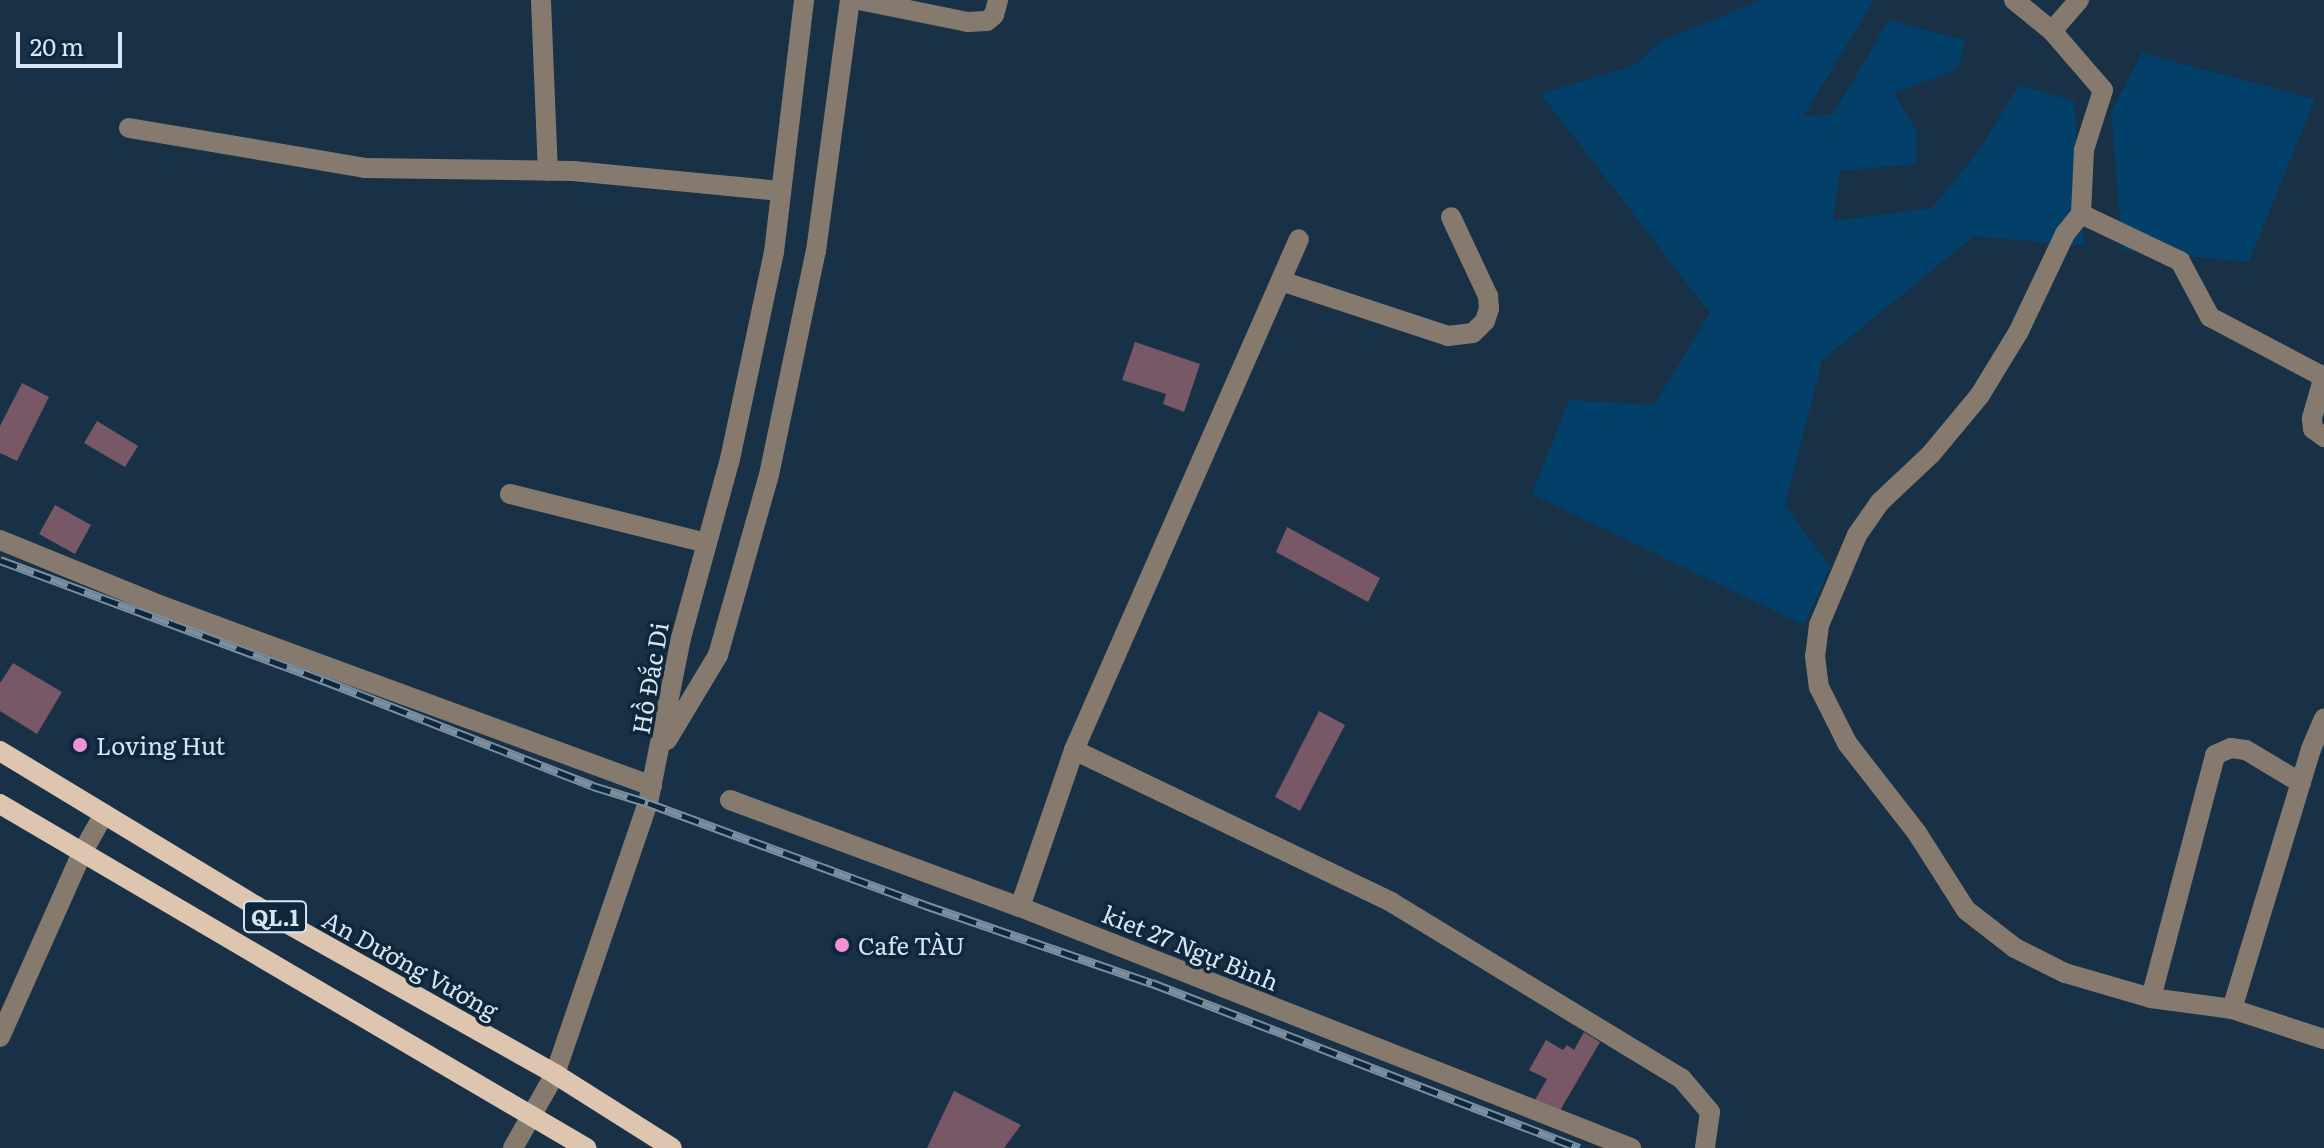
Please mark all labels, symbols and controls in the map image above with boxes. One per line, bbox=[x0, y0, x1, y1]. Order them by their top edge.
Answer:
scale bar bbox=[20, 16, 126, 66]
text: 20 m bbox=[30, 28, 84, 63]
street label: Hồ Đắc Di bbox=[625, 620, 673, 736]
place label: Loving Hut bbox=[96, 731, 225, 759]
marker: Loving Hut bbox=[71, 736, 89, 754]
road number: QL.1 bbox=[243, 899, 307, 935]
street label: kiet 27 Ngự Bình bbox=[1099, 899, 1283, 995]
street label: An Dương Vương bbox=[318, 904, 504, 1024]
place label: Cafe TÀU bbox=[858, 931, 965, 959]
marker: Cafe TÀU bbox=[833, 936, 851, 954]

